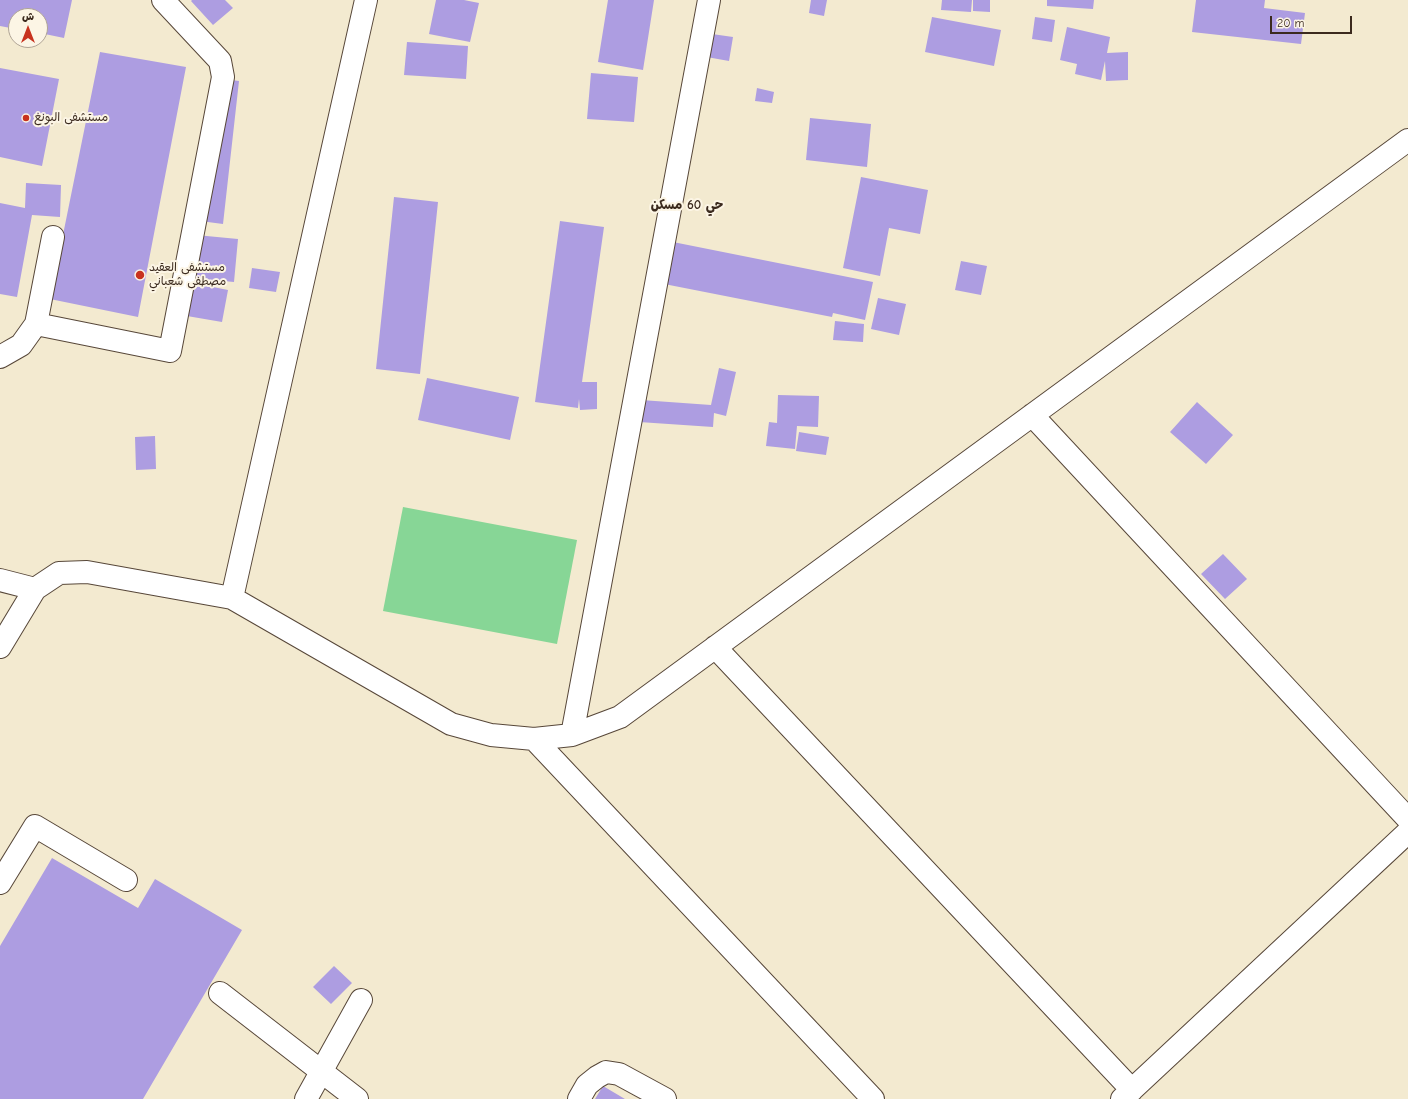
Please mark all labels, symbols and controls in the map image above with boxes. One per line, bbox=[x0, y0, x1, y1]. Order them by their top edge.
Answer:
north arrow bbox=[8, 8, 48, 48]
scale bar bbox=[1272, 8, 1354, 34]
text: ش bbox=[22, 10, 34, 23]
text: 20 m bbox=[1277, 16, 1305, 30]
place label: مستشفى البونغ bbox=[34, 111, 108, 125]
marker: مستشفى البونغ bbox=[21, 113, 31, 123]
district label: حي 60 مسكن bbox=[651, 197, 723, 213]
place label: مستشفى العقيد مصطفى شعباني bbox=[149, 261, 226, 289]
marker: مستشفى العقيد مصطفى شعباني bbox=[134, 269, 146, 281]

